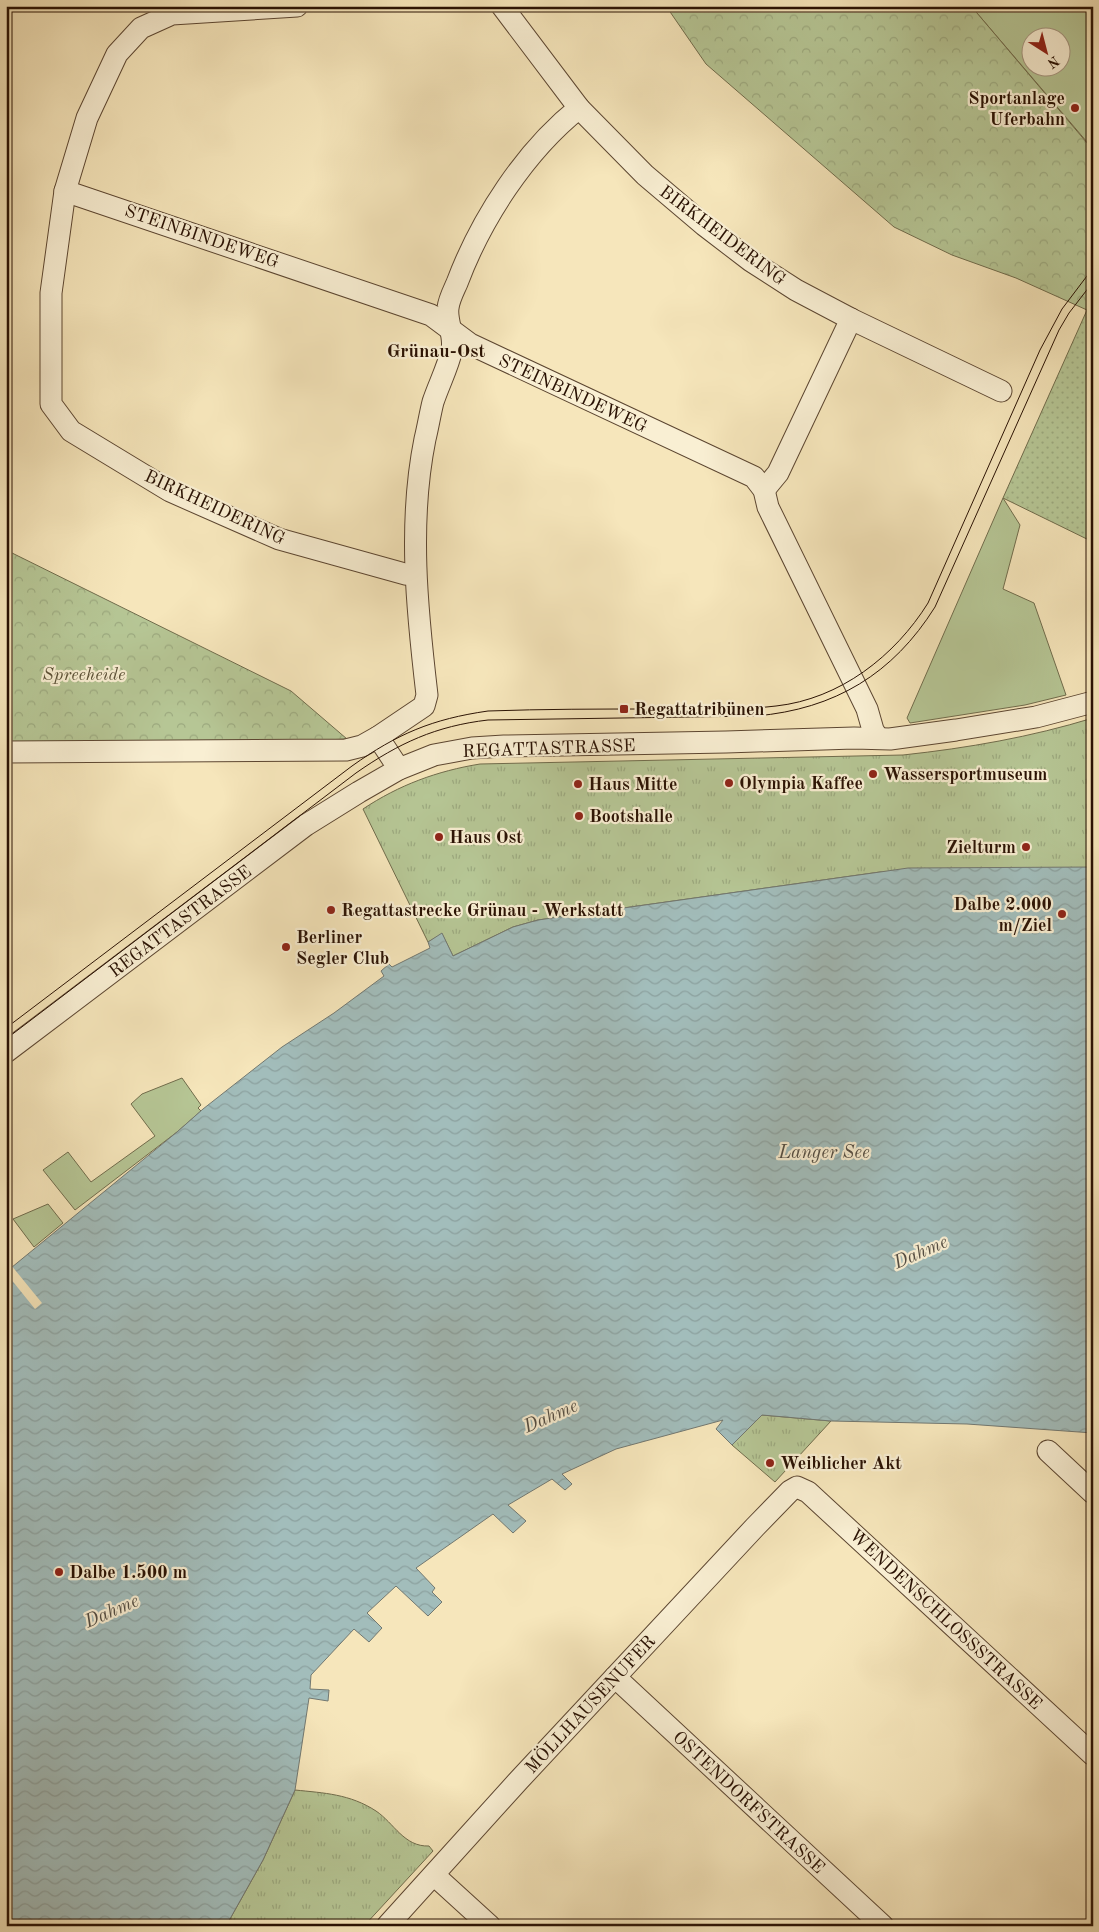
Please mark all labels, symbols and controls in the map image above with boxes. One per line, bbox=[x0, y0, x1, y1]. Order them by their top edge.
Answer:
north arrow bbox=[1022, 28, 1072, 78]
text: N bbox=[1044, 53, 1061, 71]
place label: Sportanlage Uferbahn bbox=[968, 90, 1065, 129]
marker: Sportanlage Uferbahn bbox=[1069, 102, 1081, 114]
street label: BIRKHEIDERING bbox=[656, 183, 789, 289]
street label: STEINBINDEWEG bbox=[122, 202, 281, 272]
district label: Grünau-Ost bbox=[387, 343, 485, 362]
street label: STEINBINDEWEG bbox=[495, 352, 650, 436]
street label: BIRKHEIDERING bbox=[141, 467, 288, 548]
park label: Spreeheide bbox=[43, 666, 125, 684]
place label: Regattatribünen bbox=[634, 701, 765, 719]
marker: Regattatribünen bbox=[618, 703, 630, 715]
street label: REGATTASTRASSE bbox=[462, 737, 636, 761]
place label: Wassersportmuseum bbox=[883, 766, 1047, 784]
marker: Wassersportmuseum bbox=[867, 768, 879, 780]
place label: Olympia Kaffee bbox=[739, 775, 863, 793]
place label: Haus Mitte bbox=[588, 776, 678, 794]
marker: Olympia Kaffee bbox=[723, 777, 735, 789]
marker: Haus Mitte bbox=[572, 778, 584, 790]
place label: Bootshalle bbox=[589, 808, 673, 826]
marker: Bootshalle bbox=[573, 810, 585, 822]
place label: Haus Ost bbox=[449, 829, 523, 847]
marker: Haus Ost bbox=[433, 831, 445, 843]
place label: Zielturm bbox=[946, 839, 1016, 857]
marker: Zielturm bbox=[1020, 841, 1032, 853]
street label: REGATTASTRASSE bbox=[106, 862, 255, 981]
place label: Dalbe 2.000 m/Ziel bbox=[953, 896, 1052, 935]
place label: Regattastrecke Grünau - Werkstatt bbox=[341, 902, 624, 920]
marker: Regattastrecke Grünau - Werkstatt bbox=[325, 904, 337, 916]
marker: Dalbe 2.000 m/Ziel bbox=[1056, 908, 1068, 920]
place label: Berliner Segler Club bbox=[296, 929, 389, 968]
marker: Berliner Segler Club bbox=[280, 941, 292, 953]
water label: Langer See bbox=[777, 1144, 870, 1163]
water label: Dahme bbox=[890, 1233, 951, 1274]
water label: Dahme bbox=[520, 1397, 581, 1438]
place label: Weiblicher Akt bbox=[780, 1455, 902, 1473]
marker: Weiblicher Akt bbox=[764, 1457, 776, 1469]
street label: WENDENSCHLOSSSTRASSE bbox=[846, 1526, 1045, 1713]
place label: Dalbe 1.500 m bbox=[69, 1564, 187, 1582]
marker: Dalbe 1.500 m bbox=[53, 1566, 65, 1578]
water label: Dahme bbox=[81, 1592, 142, 1633]
street label: MÖLLHAUSENUFER bbox=[519, 1629, 659, 1777]
street label: OSTENDORFSTRASSE bbox=[669, 1728, 828, 1878]

